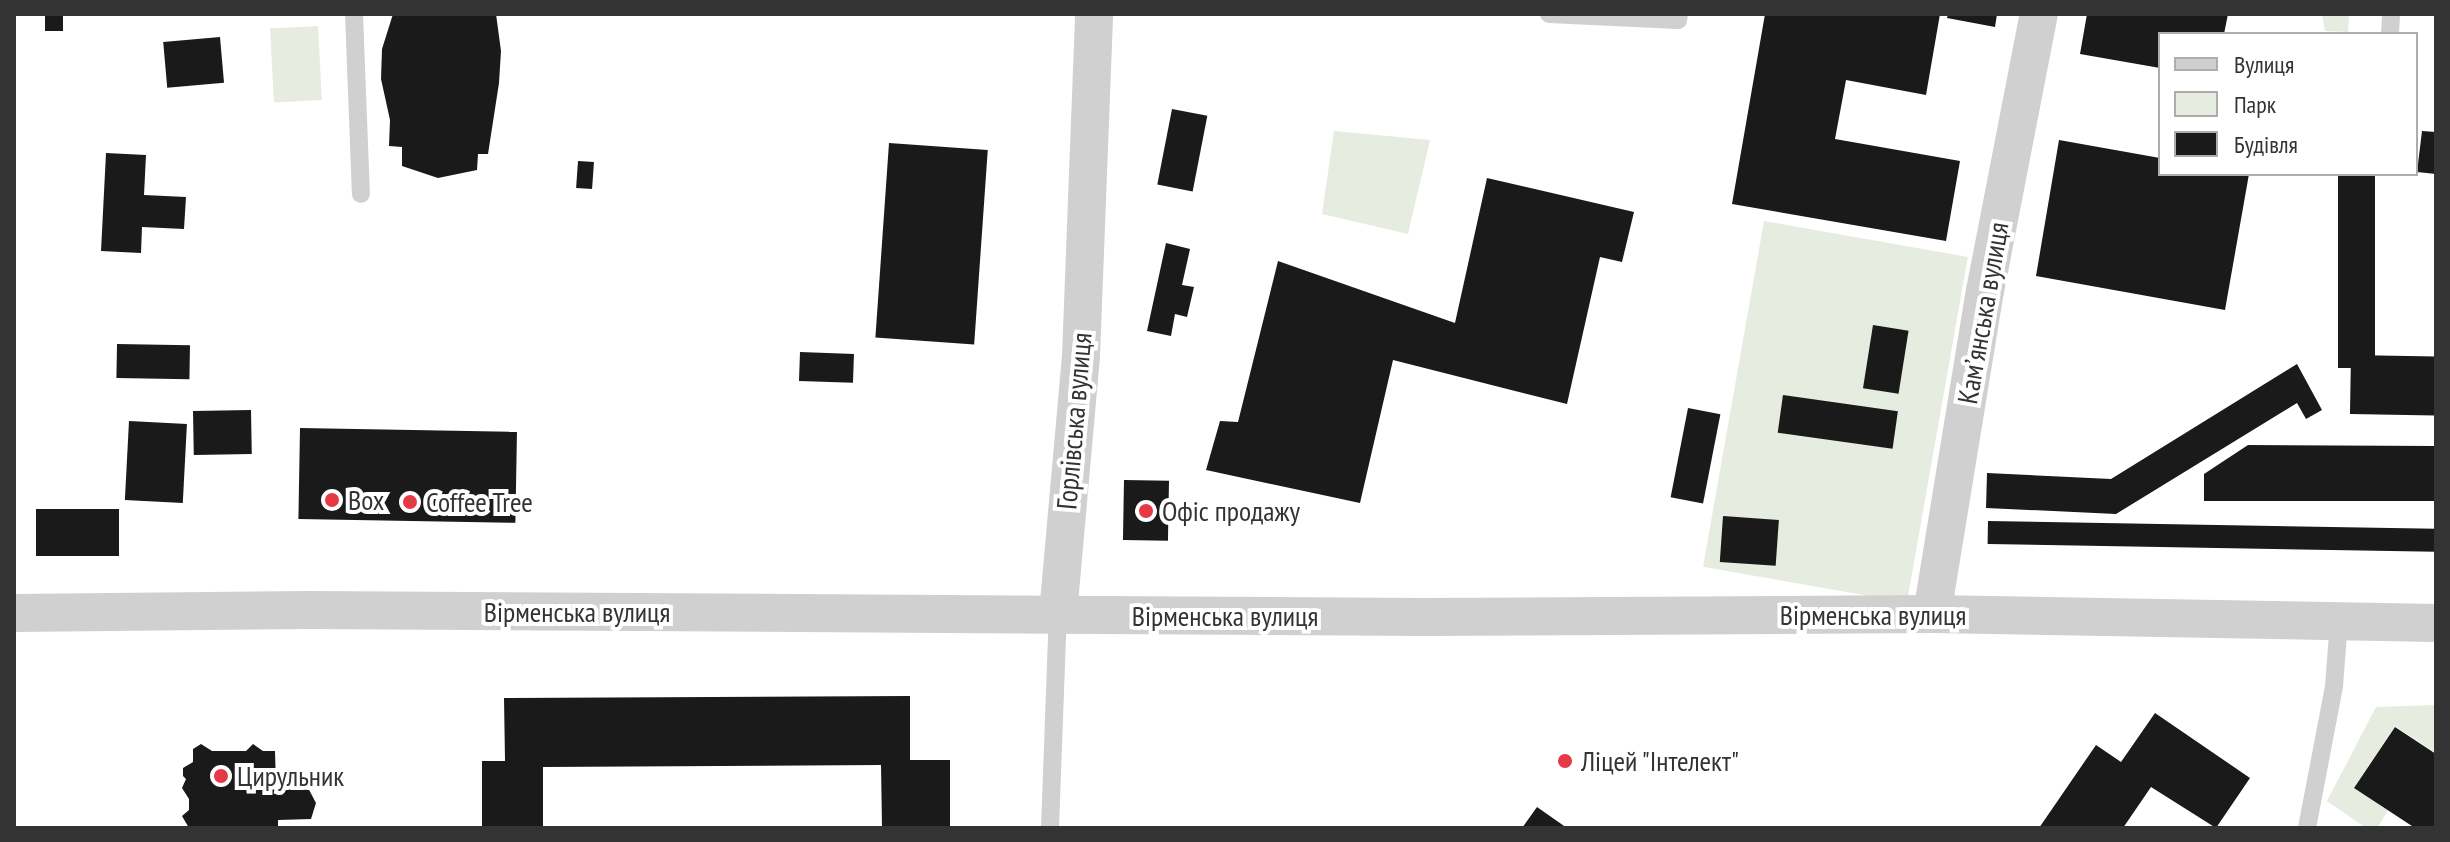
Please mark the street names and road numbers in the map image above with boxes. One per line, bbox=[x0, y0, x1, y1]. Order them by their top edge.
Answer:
street label: Камʼянська вулиця bbox=[1950, 219, 2016, 407]
street label: Горлівська вулиця bbox=[1050, 331, 1098, 511]
street label: Вірменська вулиця bbox=[484, 595, 670, 629]
street label: Вірменська вулиця bbox=[1780, 598, 1966, 632]
street label: Вірменська вулиця bbox=[1132, 599, 1318, 633]

